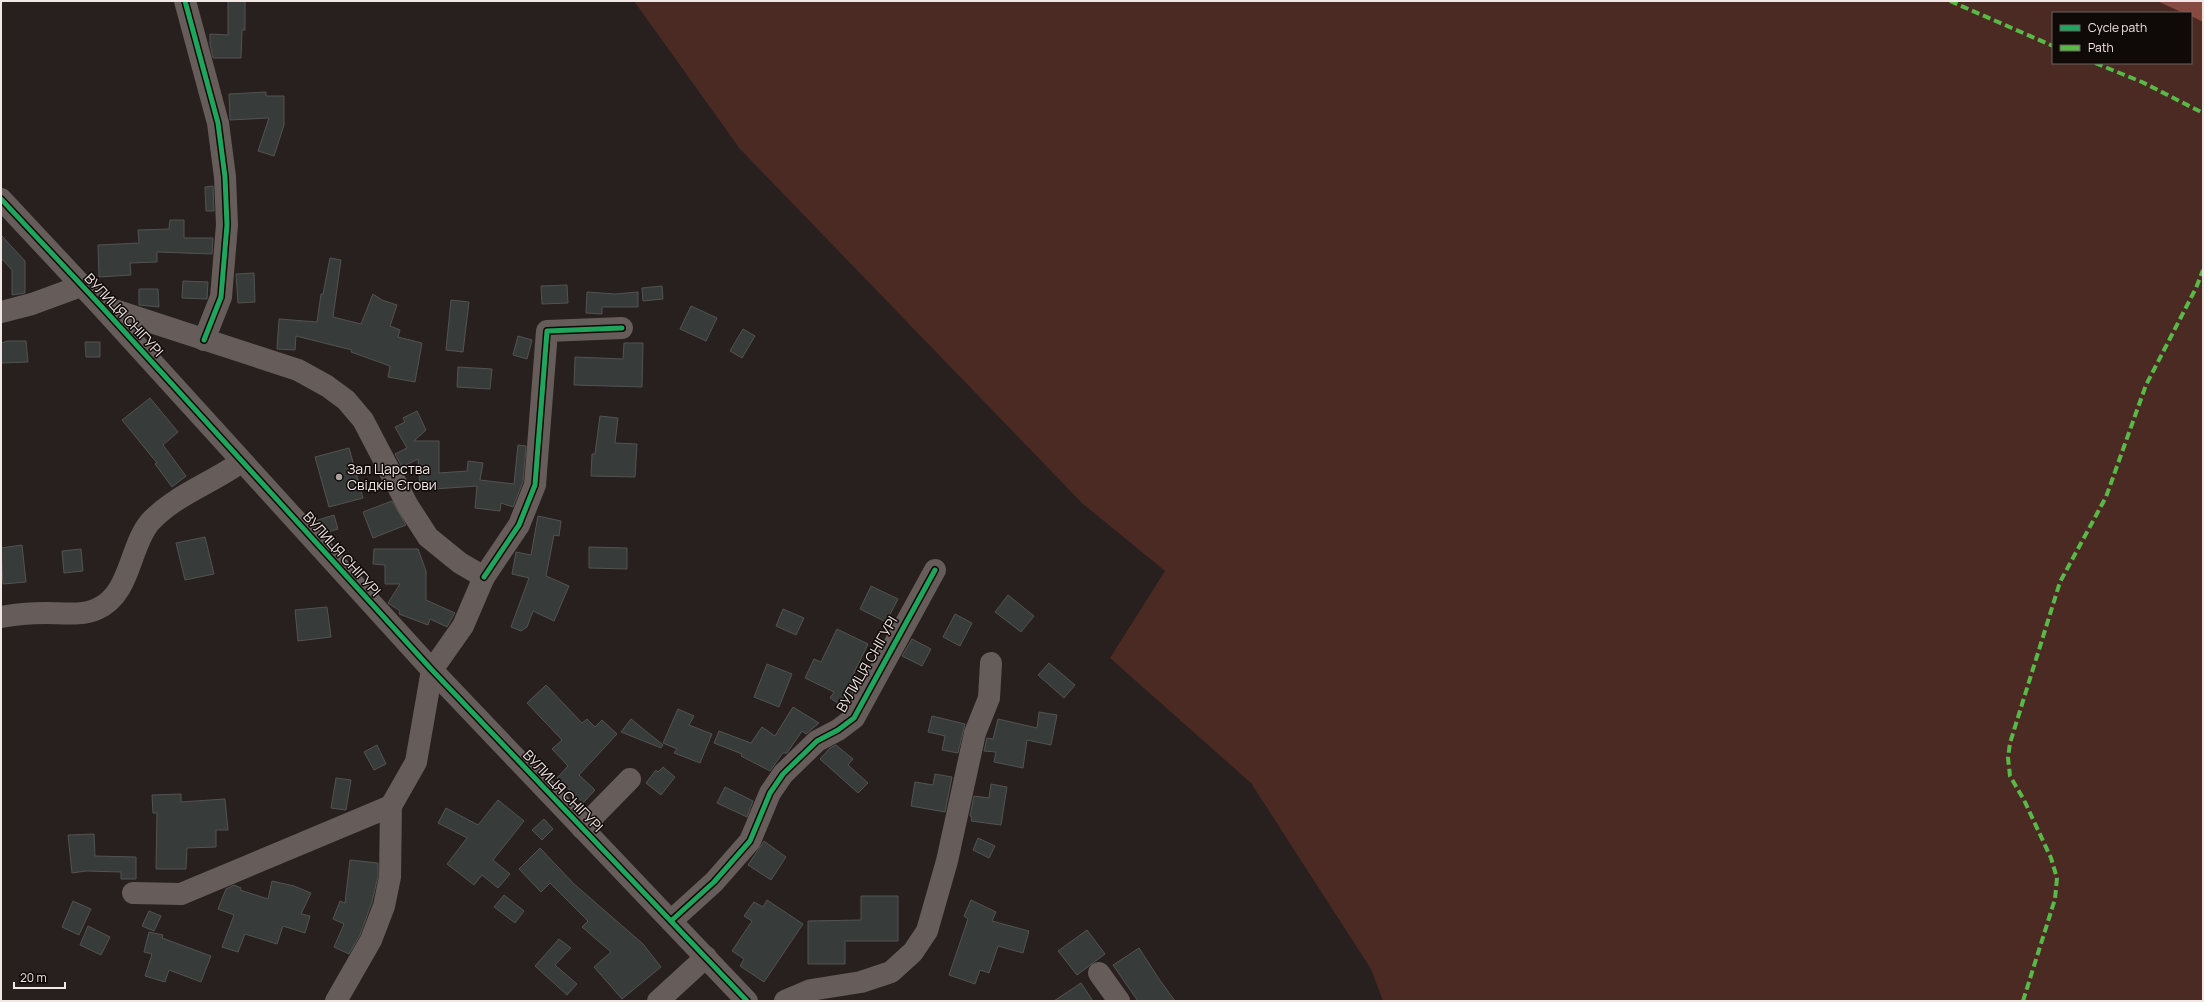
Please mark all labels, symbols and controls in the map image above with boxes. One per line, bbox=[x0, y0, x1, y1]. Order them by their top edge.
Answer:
legend bbox=[2052, 12, 2192, 64]
text: Cycle path bbox=[2088, 19, 2147, 36]
text: Path bbox=[2088, 39, 2114, 56]
street label: ВУЛИЦЯ СНІГУРІ bbox=[81, 269, 168, 361]
place label: Зал Царства Свідків Єгови bbox=[347, 459, 437, 494]
marker: Зал Царства Свідків Єгови bbox=[334, 472, 344, 482]
street label: ВУЛИЦЯ СНІГУРІ bbox=[299, 507, 385, 600]
street label: ВУЛИЦЯ СНІГУРІ bbox=[831, 612, 902, 715]
street label: ВУЛИЦЯ СНІГУРІ bbox=[519, 745, 608, 836]
scale bar bbox=[14, 964, 65, 990]
text: 20 m bbox=[20, 969, 47, 986]

